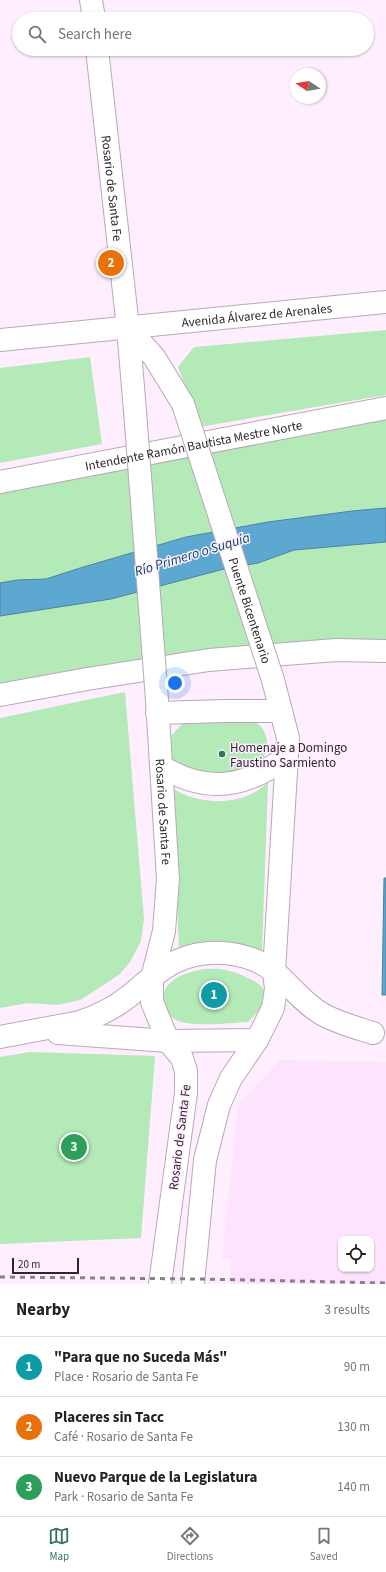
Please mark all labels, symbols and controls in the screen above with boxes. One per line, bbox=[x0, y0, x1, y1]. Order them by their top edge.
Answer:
search box bbox=[12, 12, 374, 56]
icon: search bbox=[26, 23, 48, 45]
text: Search here bbox=[58, 24, 132, 45]
north arrow bbox=[290, 68, 326, 104]
street label: Rosario de Santa Fe bbox=[97, 134, 126, 242]
pin: 2 bbox=[98, 248, 124, 278]
street label: Avenida Álvarez de Arenales bbox=[181, 299, 333, 332]
street label: Intendente Ramón Bautista Mestre Norte bbox=[83, 416, 304, 476]
water label: Río Primero o Suquía bbox=[132, 528, 253, 582]
street label: Puente Bicentenario bbox=[224, 555, 275, 666]
your location bbox=[165, 673, 185, 693]
place label: Homenaje a Domingo Faustino Sarmiento bbox=[230, 739, 347, 772]
marker: Homenaje a Domingo Faustino Sarmiento bbox=[217, 749, 227, 759]
street label: Rosario de Santa Fe bbox=[151, 758, 175, 866]
pin: 1 bbox=[201, 980, 227, 1010]
street label: Rosario de Santa Fe bbox=[165, 1083, 195, 1191]
pin: 3 bbox=[61, 1132, 87, 1162]
map controls bbox=[338, 1236, 374, 1272]
button: locate bbox=[338, 1236, 374, 1272]
scale bar bbox=[12, 1256, 79, 1275]
text: 20 m bbox=[18, 1257, 40, 1272]
text: Nearby bbox=[16, 1298, 70, 1322]
text: 3 results bbox=[325, 1301, 370, 1319]
text: "Para que no Suceda Más" bbox=[54, 1347, 227, 1368]
text: 1 bbox=[26, 1358, 32, 1376]
text: 90 m bbox=[344, 1358, 370, 1376]
text: Place · Rosario de Santa Fe bbox=[54, 1368, 198, 1386]
text: Placeres sin Tacc bbox=[54, 1407, 164, 1428]
text: 2 bbox=[26, 1418, 32, 1436]
text: 130 m bbox=[337, 1418, 370, 1436]
text: Café · Rosario de Santa Fe bbox=[54, 1428, 193, 1446]
text: Nuevo Parque de la Legislatura bbox=[54, 1467, 257, 1488]
text: 3 bbox=[26, 1478, 32, 1496]
text: 140 m bbox=[337, 1478, 370, 1496]
text: Park · Rosario de Santa Fe bbox=[54, 1488, 193, 1506]
tab: Map bbox=[48, 1525, 70, 1564]
tab: Directions bbox=[167, 1525, 213, 1564]
tab: Saved bbox=[310, 1525, 338, 1564]

